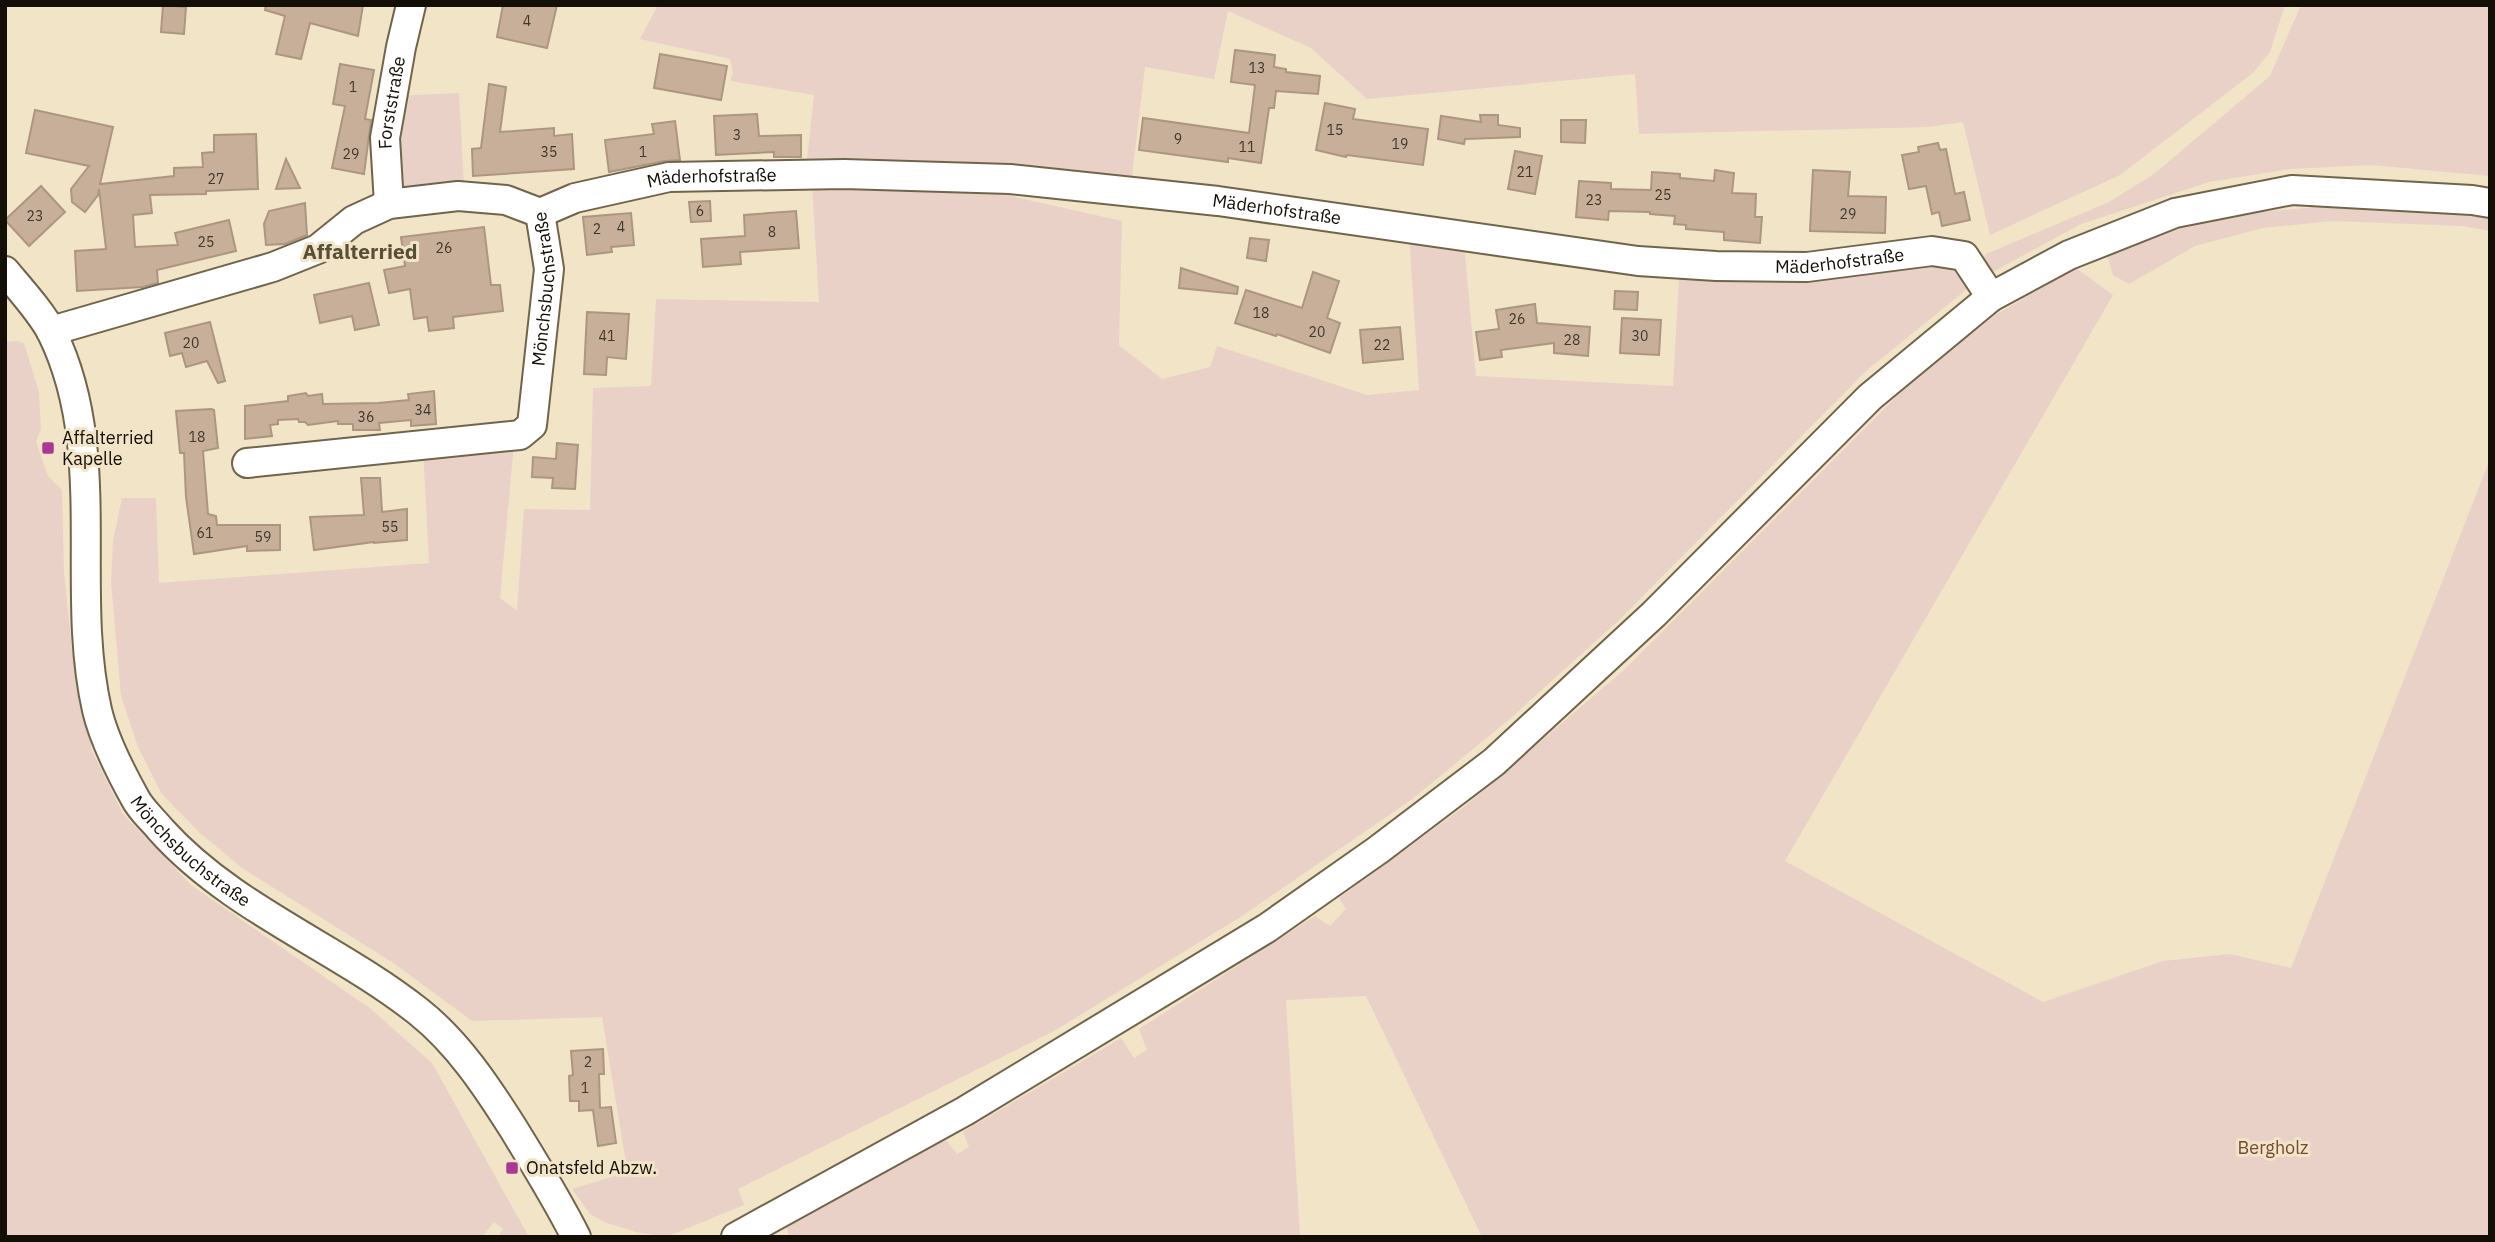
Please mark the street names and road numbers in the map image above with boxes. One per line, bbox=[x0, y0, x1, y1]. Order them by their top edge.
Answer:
street label: Forststraße bbox=[373, 54, 410, 150]
street label: Mäderhofstraße bbox=[645, 163, 777, 193]
street label: Mäderhofstraße bbox=[1211, 188, 1343, 229]
street label: Mönchsbuchstraße bbox=[526, 210, 561, 367]
street label: Mäderhofstraße bbox=[1775, 243, 1906, 278]
street label: Mönchsbuchstraße bbox=[125, 791, 255, 912]

